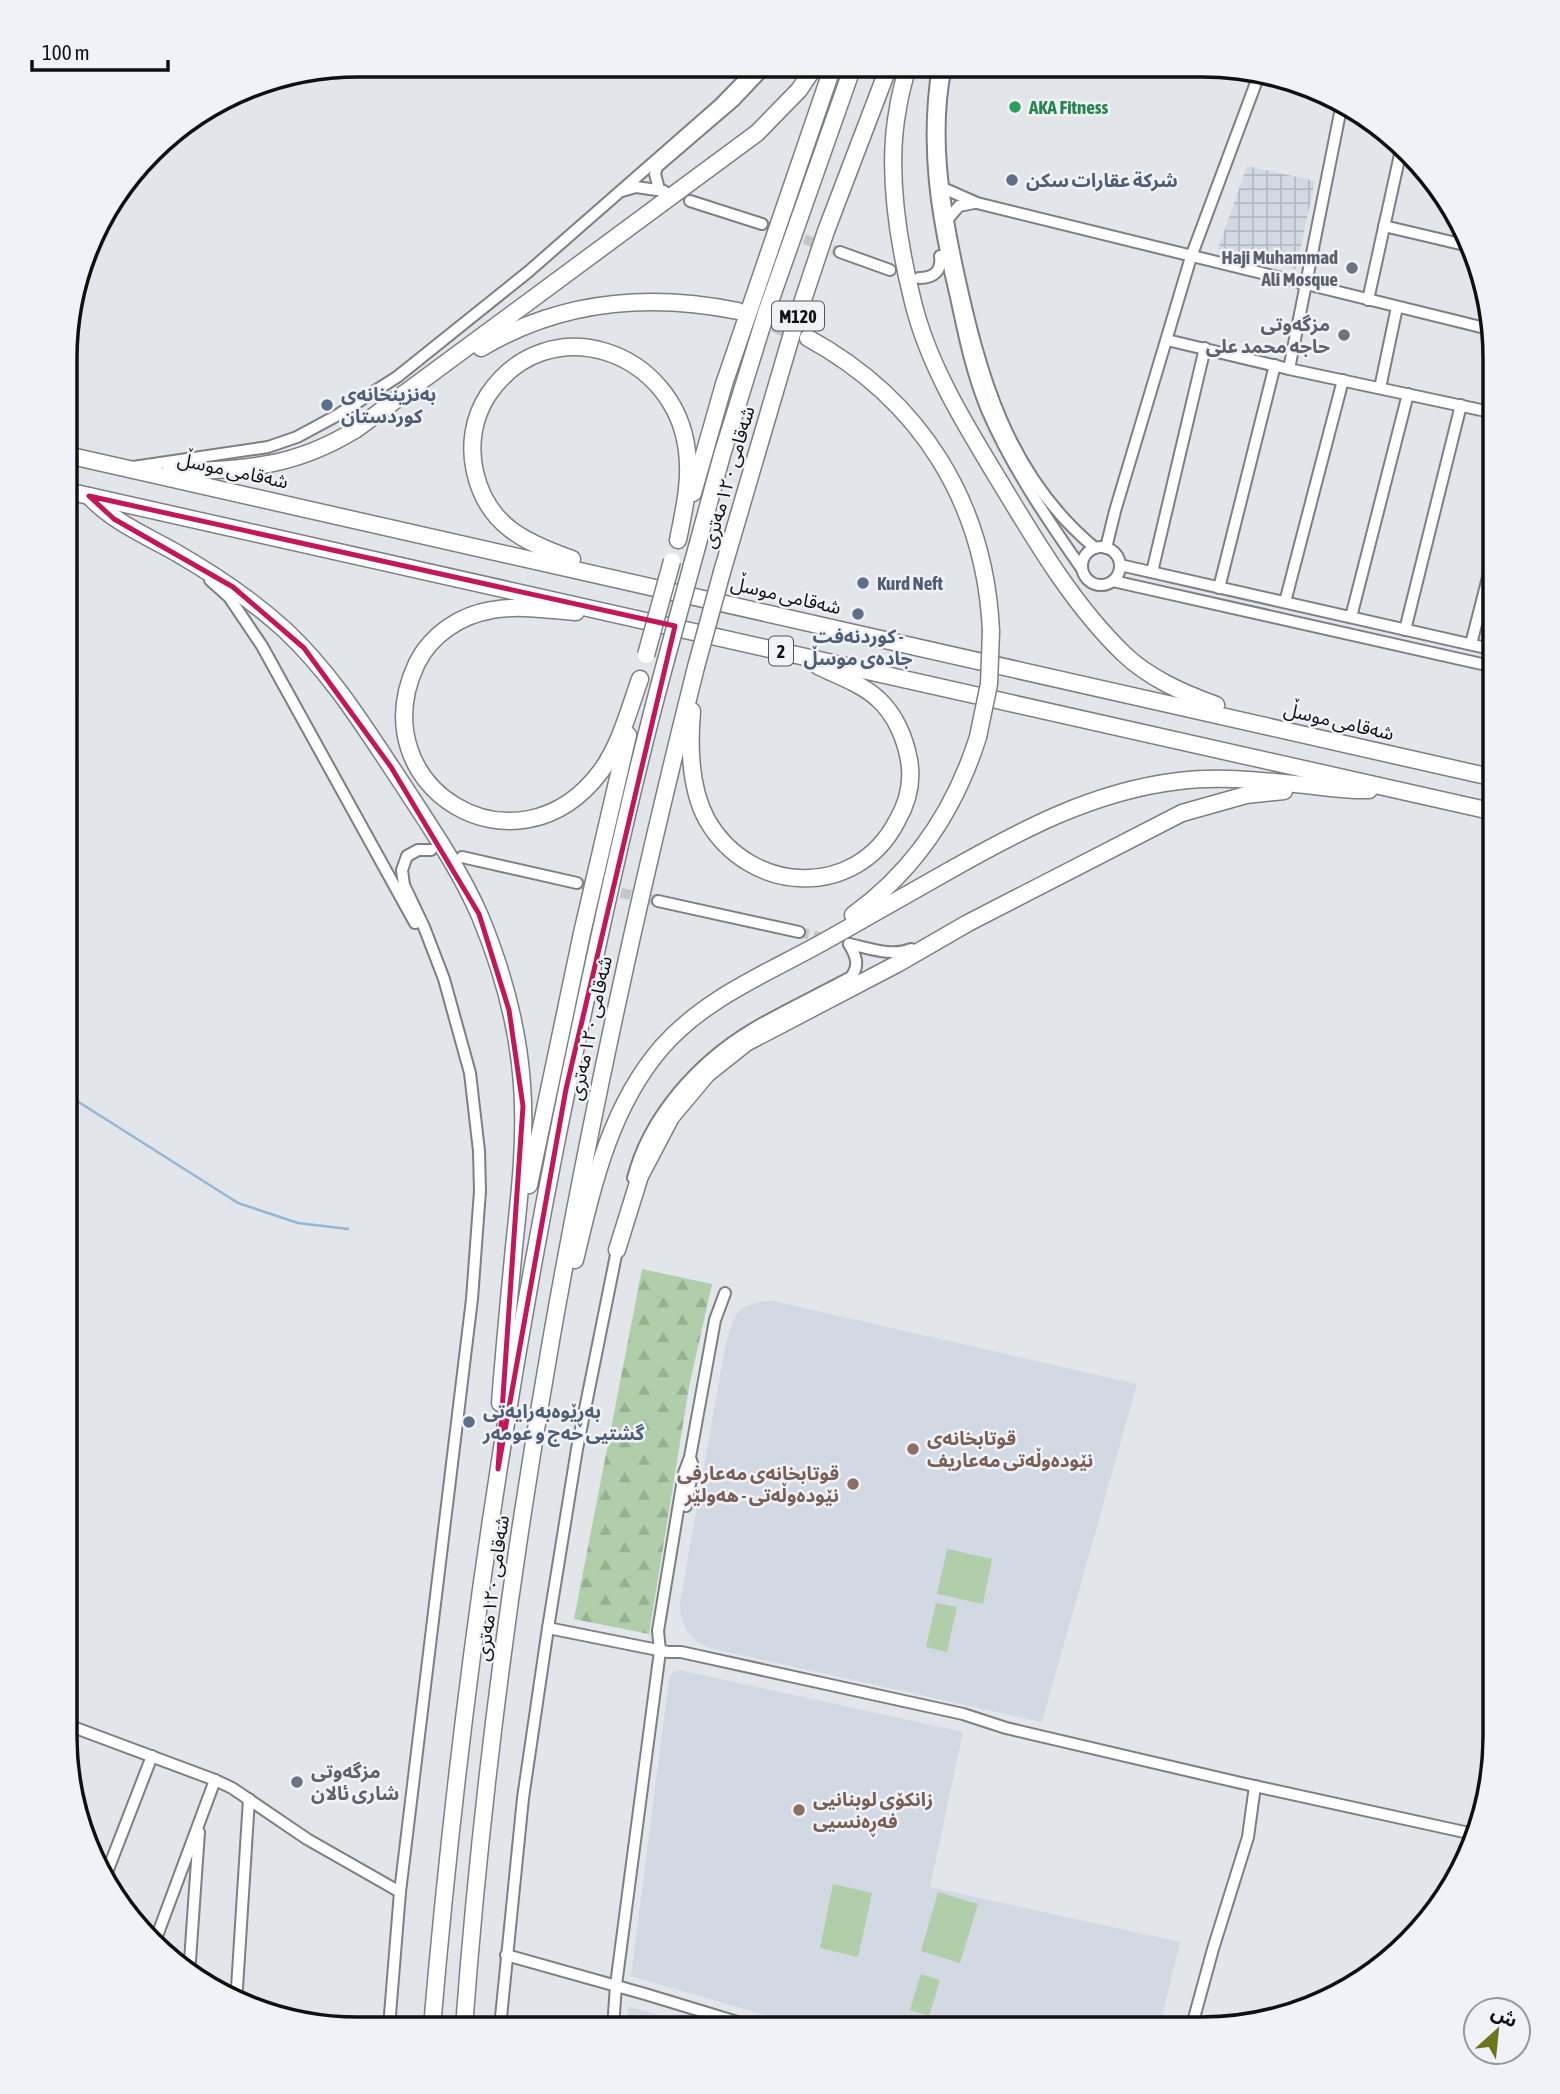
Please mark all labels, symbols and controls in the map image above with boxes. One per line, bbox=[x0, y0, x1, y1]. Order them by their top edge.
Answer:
scale bar bbox=[32, 28, 168, 72]
text: 100 m bbox=[42, 40, 90, 64]
place label: AKA Fitness bbox=[1028, 96, 1109, 118]
marker: AKA Fitness bbox=[1007, 99, 1023, 115]
place label: شركة عقارات سكن bbox=[1026, 169, 1178, 192]
marker: شركة عقارات سكن bbox=[1004, 172, 1020, 188]
place label: Haji Muhammad Ali Mosque bbox=[1222, 246, 1338, 290]
marker: Haji Muhammad Ali Mosque bbox=[1344, 260, 1360, 276]
road number: M120 bbox=[772, 302, 824, 330]
place label: مزگه‌وتی حاجه‌ محمد علی bbox=[1206, 313, 1330, 357]
marker: مزگه‌وتی حاجه‌ محمد علی bbox=[1336, 327, 1352, 343]
place label: بەنزینخانەی کوردستان bbox=[341, 383, 436, 428]
marker: بەنزینخانەی کوردستان bbox=[319, 397, 335, 413]
street label: شەقامی ١٢٠ مەتری bbox=[697, 403, 760, 551]
street label: شەقامی موسڵ bbox=[176, 445, 291, 493]
street label: شەقامی موسڵ bbox=[729, 569, 844, 619]
place label: Kurd Neft bbox=[877, 572, 944, 594]
marker: Kurd Neft bbox=[855, 575, 871, 591]
marker: کوردنەفت - جادەی موسڵ bbox=[850, 606, 866, 622]
place label: کوردنەفت - جادەی موسڵ bbox=[803, 625, 913, 670]
road number: 2 bbox=[769, 636, 793, 666]
street label: شەقامی موسڵ bbox=[1282, 695, 1397, 745]
street label: شەقامی ١٢٠ مەتری bbox=[564, 954, 617, 1102]
place label: بەڕێوەبەرایەتی گشتیی حەج و عومەر bbox=[482, 1400, 645, 1447]
marker: بەڕێوەبەرایەتی گشتیی حەج و عومەر bbox=[461, 1414, 477, 1430]
place label: قوتابخانەی نێودەوڵەتی مەعاریف bbox=[927, 1427, 1093, 1472]
marker: قوتابخانەی نێودەوڵەتی مەعاریف bbox=[905, 1441, 921, 1457]
place label: قوتابخانەی مەعارفی نێودەوڵەتی - هەولێر bbox=[677, 1462, 839, 1507]
marker: قوتابخانەی مەعارفی نێودەوڵەتی - هەولێر bbox=[845, 1476, 861, 1492]
street label: شەقامی ١٢٠ مەتری bbox=[471, 1514, 514, 1662]
place label: مزگەوتی شاری ئالان bbox=[311, 1760, 399, 1805]
marker: مزگەوتی شاری ئالان bbox=[289, 1774, 305, 1790]
place label: زانکۆی لوبنانیی فەڕەنسیی bbox=[813, 1788, 933, 1837]
marker: زانکۆی لوبنانیی فەڕەنسیی bbox=[791, 1802, 807, 1818]
north arrow bbox=[1462, 1996, 1532, 2066]
text: ش bbox=[1488, 2000, 1521, 2032]

